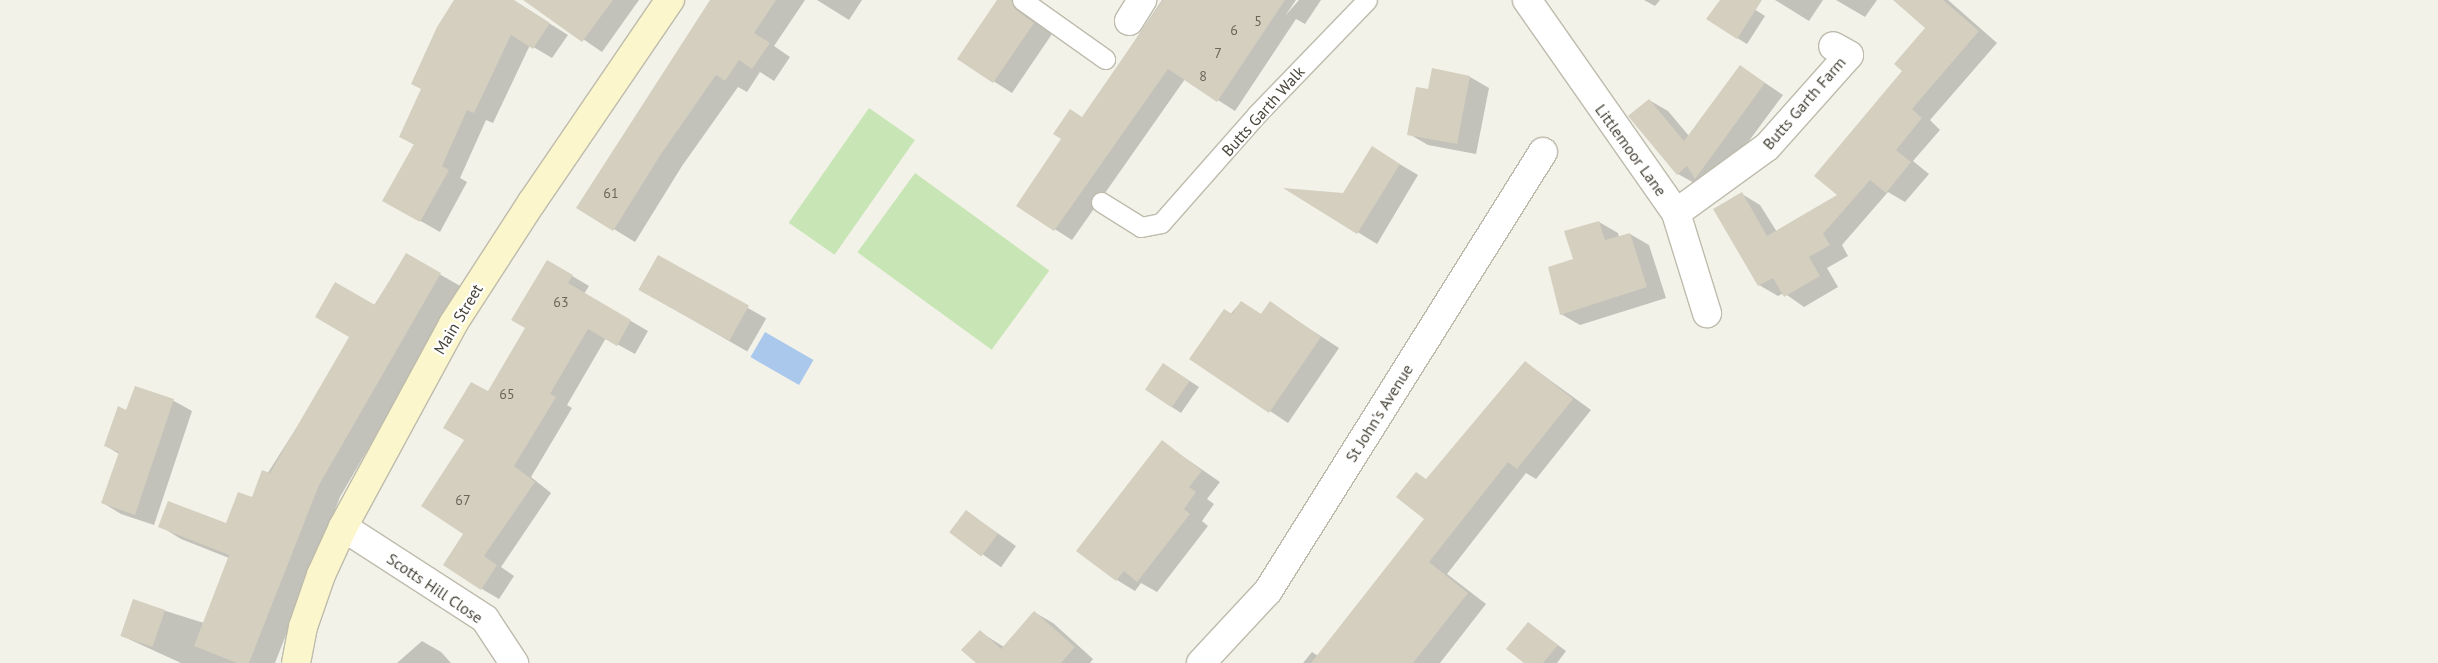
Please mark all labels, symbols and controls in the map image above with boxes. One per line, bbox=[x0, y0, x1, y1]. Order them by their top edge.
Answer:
house number: 5 bbox=[1254, 13, 1262, 29]
house number: 6 bbox=[1230, 22, 1238, 38]
house number: 7 bbox=[1214, 45, 1222, 61]
street label: Butts Garth Farm bbox=[1759, 53, 1849, 153]
street label: Butts Garth Walk bbox=[1217, 62, 1309, 160]
house number: 8 bbox=[1199, 68, 1207, 84]
street label: Littlemoor Lane bbox=[1591, 100, 1671, 200]
house number: 61 bbox=[603, 185, 619, 201]
street label: Main Street bbox=[429, 280, 487, 358]
house number: 63 bbox=[553, 294, 569, 310]
street label: St John's Avenue bbox=[1341, 360, 1417, 466]
house number: 65 bbox=[499, 386, 515, 402]
house number: 67 bbox=[455, 492, 471, 508]
street label: Scotts Hill Close bbox=[383, 549, 487, 627]

